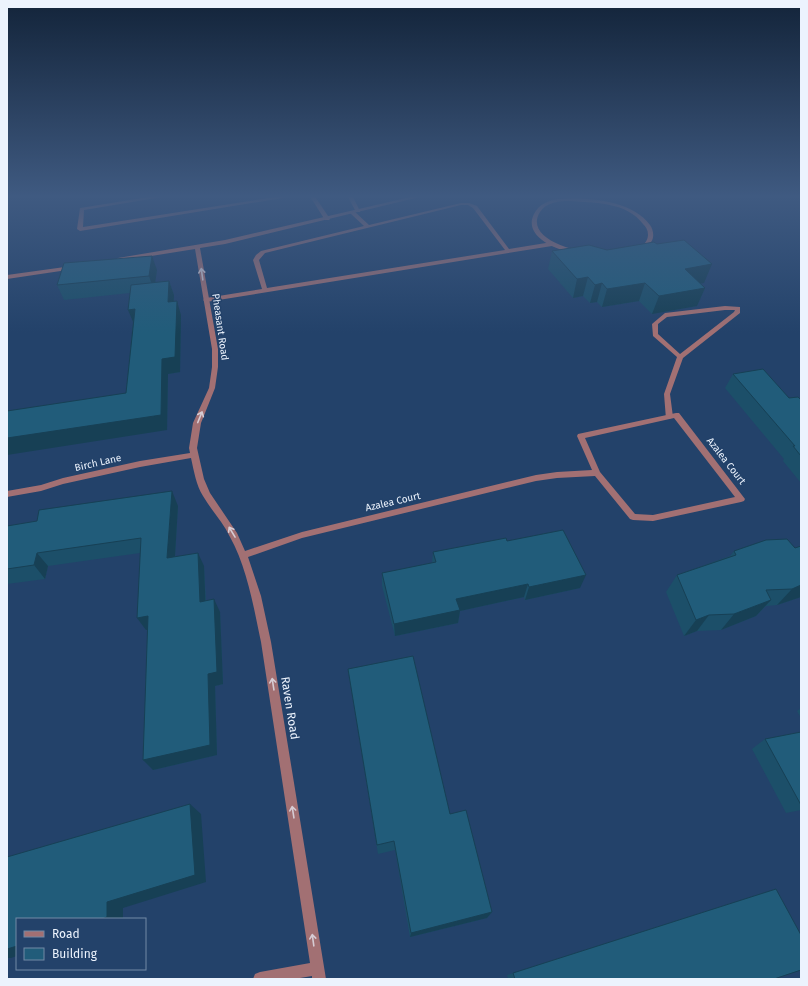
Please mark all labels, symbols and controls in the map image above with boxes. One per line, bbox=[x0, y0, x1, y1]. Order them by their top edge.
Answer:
one-way arrow bbox=[198, 267, 206, 280]
street label: Pheasant Road bbox=[209, 293, 231, 361]
one-way arrow bbox=[196, 411, 204, 423]
street label: Azalea Court bbox=[704, 435, 748, 487]
street label: Birch Lane bbox=[74, 452, 122, 474]
street label: Azalea Court bbox=[364, 490, 422, 514]
one-way arrow bbox=[227, 526, 235, 538]
street label: Raven Road bbox=[278, 675, 302, 741]
one-way arrow bbox=[269, 677, 277, 690]
one-way arrow bbox=[289, 806, 297, 819]
legend bbox=[16, 918, 146, 970]
text: Road bbox=[52, 927, 80, 941]
one-way arrow bbox=[309, 934, 317, 947]
text: Building bbox=[52, 947, 98, 961]

